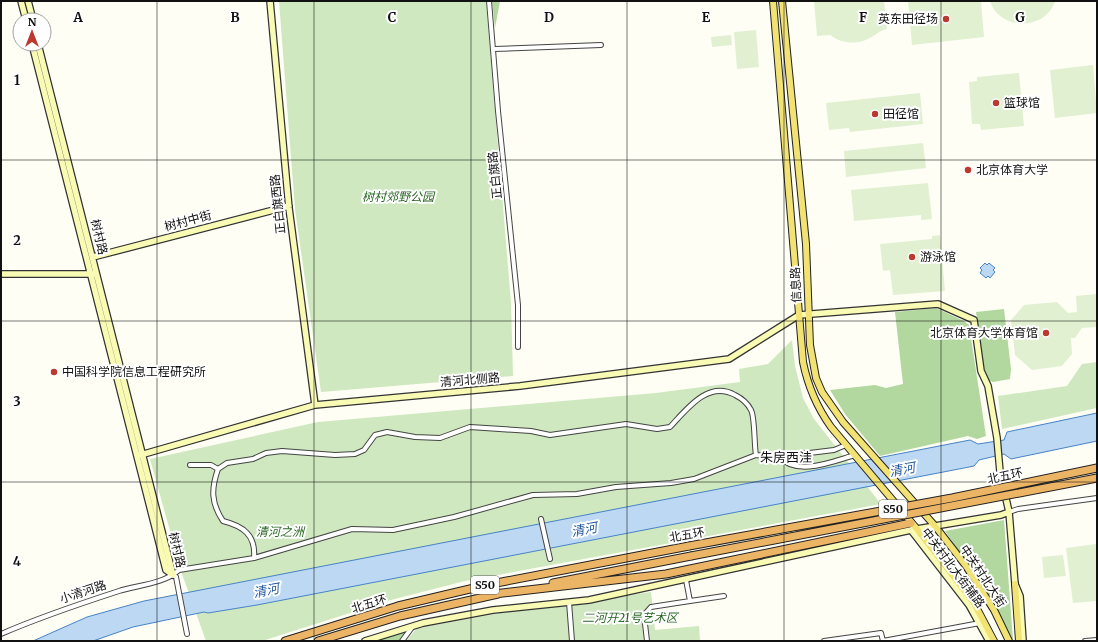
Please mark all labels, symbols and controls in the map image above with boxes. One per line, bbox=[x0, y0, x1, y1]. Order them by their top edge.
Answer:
text: A bbox=[72, 9, 83, 26]
text: B bbox=[230, 9, 240, 26]
text: C bbox=[388, 9, 397, 26]
text: D bbox=[544, 9, 554, 26]
text: E bbox=[702, 9, 711, 26]
text: F bbox=[859, 9, 867, 26]
text: G bbox=[1015, 9, 1025, 26]
place label: 英东田径场 bbox=[878, 11, 938, 26]
north arrow bbox=[12, 12, 52, 52]
marker: 英东田径场 bbox=[941, 14, 951, 24]
text: N bbox=[28, 15, 37, 29]
text: 1 bbox=[14, 72, 20, 89]
place label: 篮球馆 bbox=[1004, 95, 1040, 110]
marker: 篮球馆 bbox=[991, 98, 1001, 108]
place label: 田径馆 bbox=[883, 106, 919, 121]
marker: 田径馆 bbox=[870, 109, 880, 119]
street label: 正白旗路 bbox=[485, 150, 504, 200]
place label: 北京体育大学 bbox=[976, 162, 1048, 177]
marker: 北京体育大学 bbox=[963, 165, 973, 175]
street label: 正白旗西路 bbox=[267, 173, 288, 235]
park label: 树村郊野公园 bbox=[362, 189, 436, 204]
street label: 树村中街 bbox=[163, 207, 213, 234]
street label: 树村路 bbox=[88, 218, 111, 256]
text: 2 bbox=[13, 232, 21, 249]
place label: 游泳馆 bbox=[920, 249, 956, 264]
marker: 游泳馆 bbox=[907, 252, 917, 262]
street label: 信息路 bbox=[787, 267, 804, 303]
place label: 北京体育大学体育馆 bbox=[930, 325, 1038, 340]
marker: 北京体育大学体育馆 bbox=[1041, 328, 1051, 338]
place label: 中国科学院信息工程研究所 bbox=[62, 364, 206, 379]
marker: 中国科学院信息工程研究所 bbox=[49, 367, 59, 377]
street label: 清河北侧路 bbox=[439, 369, 501, 390]
text: 3 bbox=[13, 393, 21, 410]
district label: 朱房西洼 bbox=[760, 449, 812, 466]
water label: 清河 bbox=[888, 458, 919, 480]
street label: 北五环 bbox=[986, 464, 1024, 487]
road number: S50 bbox=[879, 500, 907, 518]
water label: 清河 bbox=[570, 518, 601, 540]
park label: 清河之洲 bbox=[256, 524, 306, 539]
street label: 北五环 bbox=[668, 524, 706, 545]
street label: 中关村北大街辅路 bbox=[918, 525, 988, 611]
street label: 树村路 bbox=[166, 531, 189, 569]
street label: 中关村北大街 bbox=[957, 542, 1009, 610]
text: 4 bbox=[13, 553, 22, 570]
road number: S50 bbox=[471, 576, 499, 594]
street label: 小清河路 bbox=[58, 577, 108, 606]
water label: 清河 bbox=[252, 579, 283, 601]
street label: 北五环 bbox=[349, 591, 388, 616]
park label: 二河开21号艺术区 bbox=[582, 610, 680, 625]

